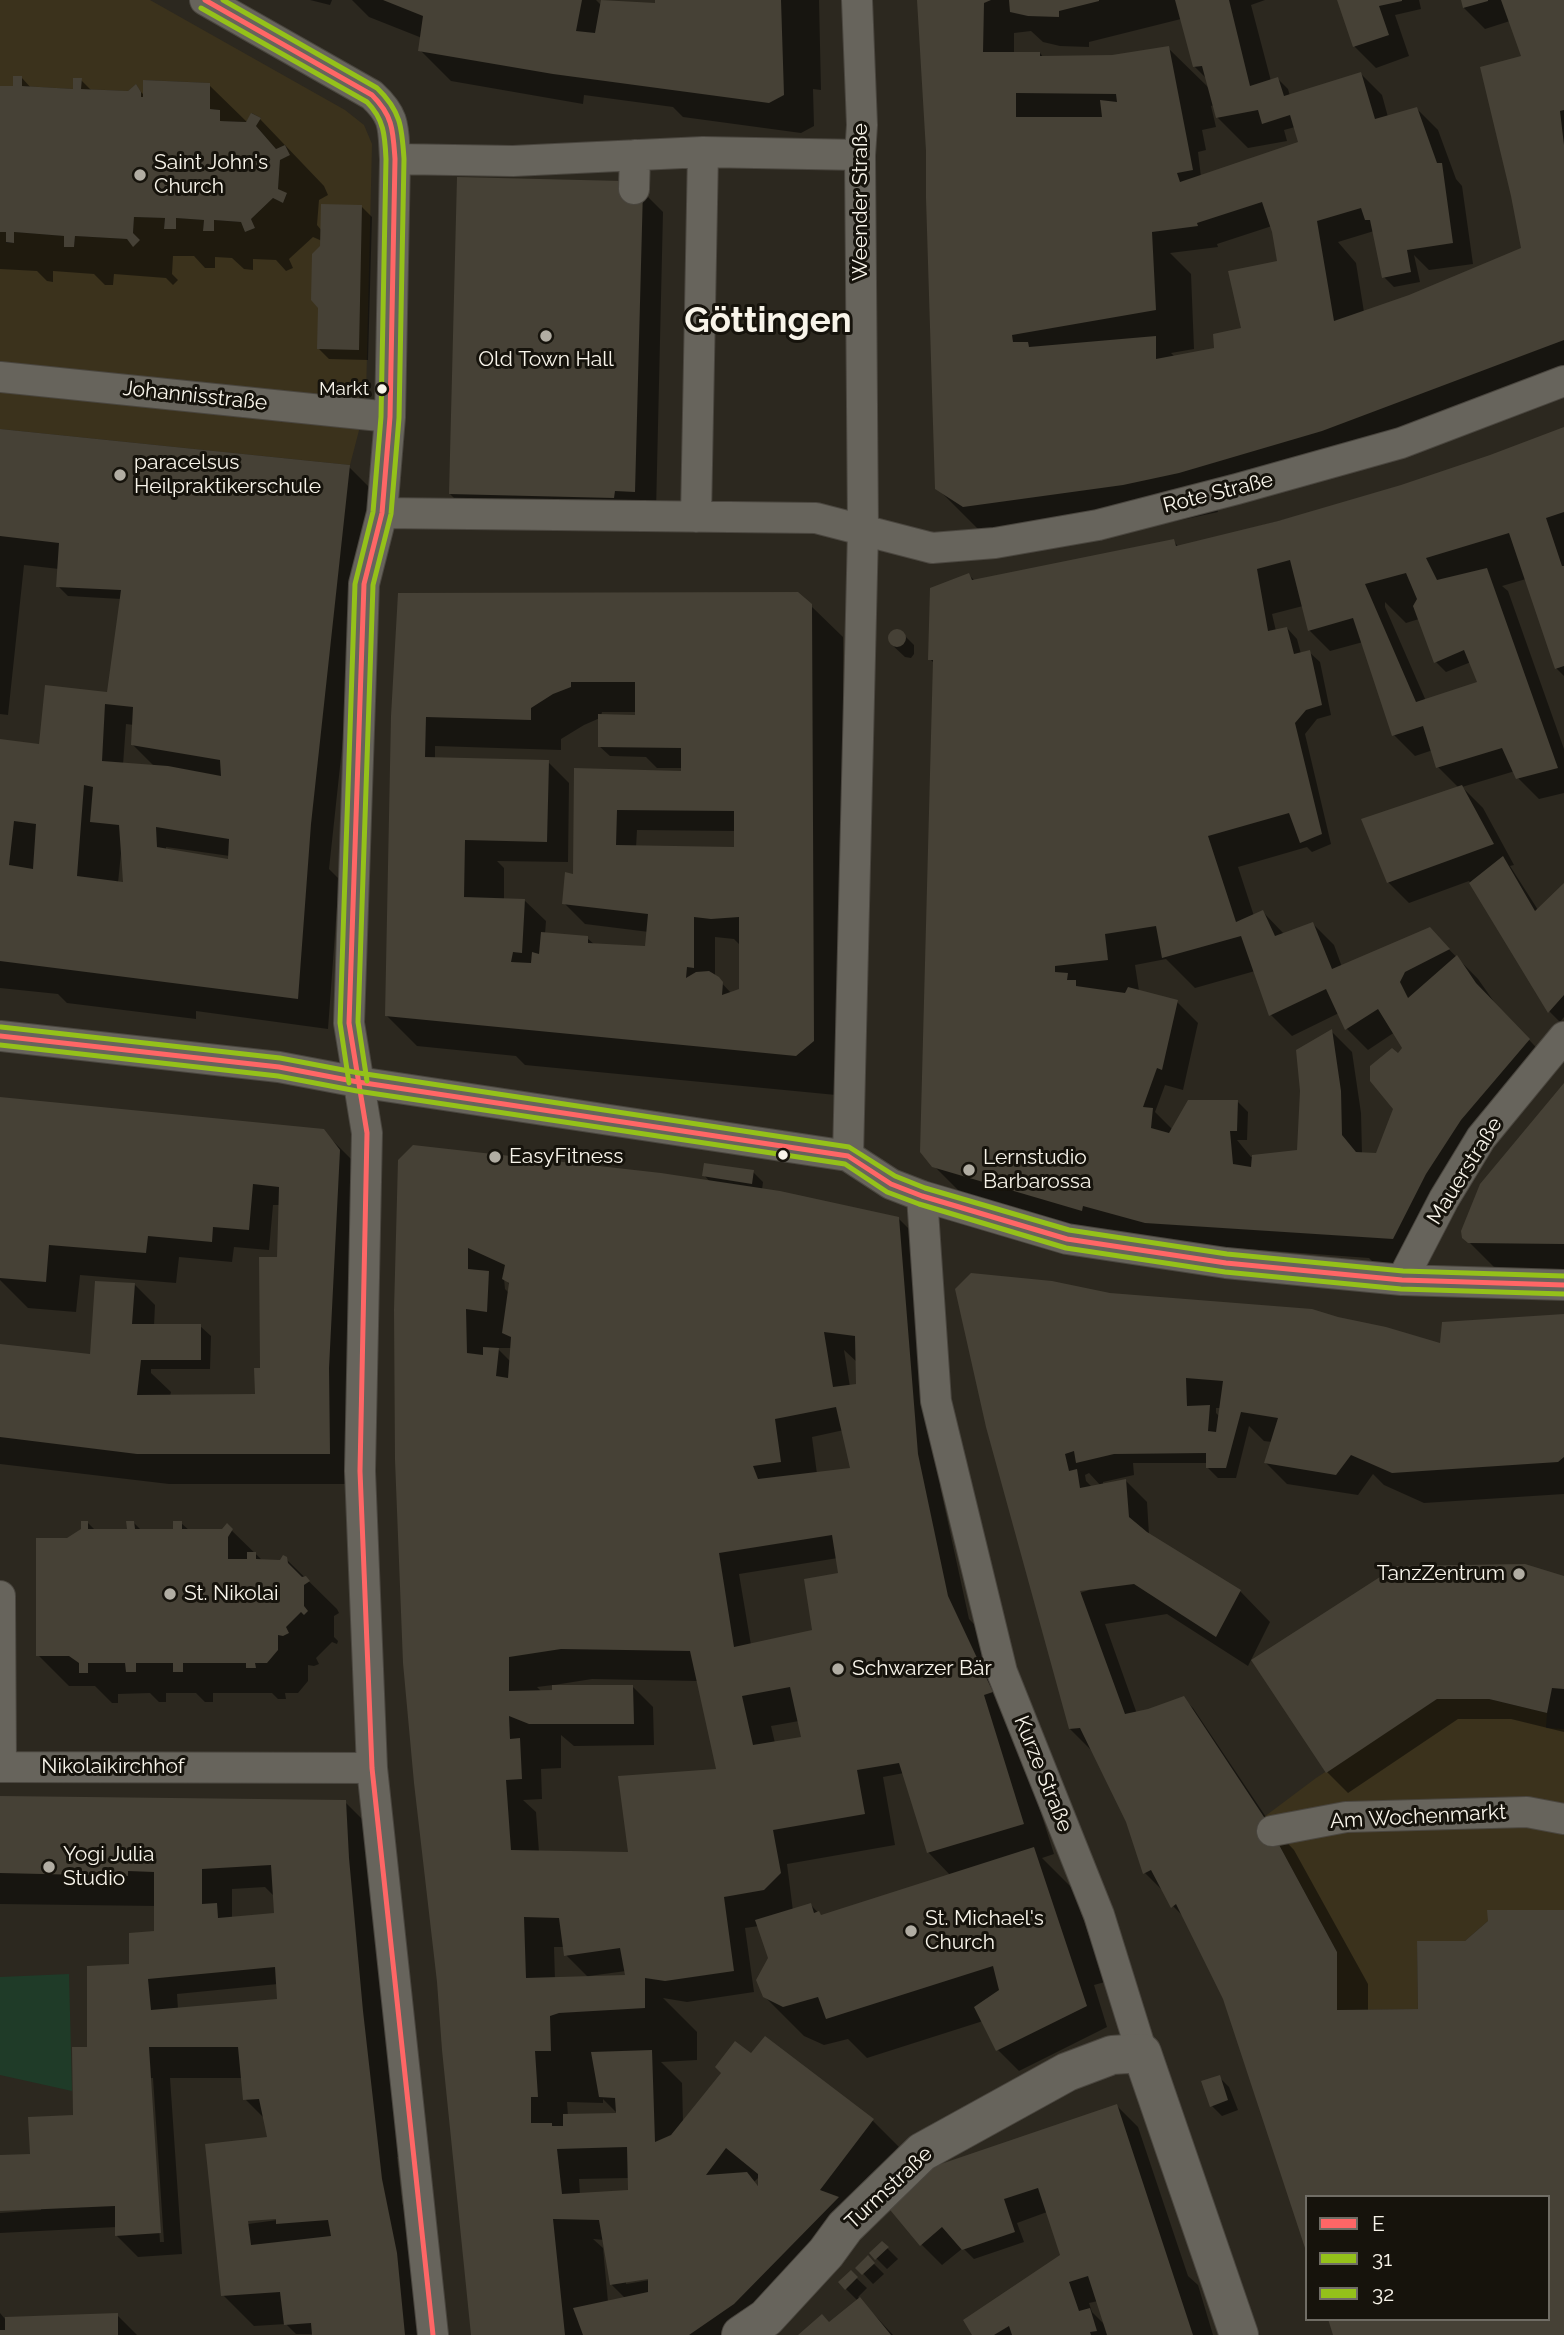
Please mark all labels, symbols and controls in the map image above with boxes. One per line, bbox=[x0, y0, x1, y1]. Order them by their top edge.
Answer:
street label: Weender Straße bbox=[848, 123, 874, 281]
place label: Saint John's Church bbox=[154, 150, 268, 200]
marker: Saint John's Church bbox=[132, 167, 148, 183]
district label: Göttingen bbox=[684, 300, 852, 342]
marker: Old Town Hall bbox=[538, 328, 554, 344]
place label: Old Town Hall bbox=[478, 347, 614, 373]
street label: Johannisstraße bbox=[122, 376, 268, 416]
place label: Markt bbox=[319, 378, 369, 400]
marker: Markt bbox=[375, 382, 389, 396]
place label: paracelsus Heilpraktikerschule bbox=[134, 450, 321, 500]
marker: paracelsus Heilpraktikerschule bbox=[112, 467, 128, 483]
street label: Rote Straße bbox=[1160, 467, 1276, 519]
street label: Mauerstraße bbox=[1422, 1113, 1508, 1229]
place label: EasyFitness bbox=[509, 1144, 623, 1170]
place label: Lernstudio Barbarossa bbox=[983, 1145, 1091, 1195]
unlabelled marker bbox=[776, 1148, 790, 1162]
marker: EasyFitness bbox=[487, 1149, 503, 1165]
marker: Lernstudio Barbarossa bbox=[961, 1162, 977, 1178]
place label: TanzZentrum bbox=[1377, 1561, 1505, 1587]
marker: TanzZentrum bbox=[1511, 1566, 1527, 1582]
place label: St. Nikolai bbox=[184, 1581, 279, 1607]
marker: St. Nikolai bbox=[162, 1586, 178, 1602]
place label: Schwarzer Bär bbox=[852, 1656, 992, 1682]
marker: Schwarzer Bär bbox=[830, 1661, 846, 1677]
street label: Kurze Straße bbox=[1008, 1712, 1078, 1836]
street label: Nikolaikirchhof bbox=[41, 1754, 185, 1780]
street label: Am Wochenmarkt bbox=[1329, 1800, 1507, 1834]
place label: Yogi Julia Studio bbox=[63, 1842, 154, 1892]
marker: Yogi Julia Studio bbox=[41, 1859, 57, 1875]
place label: St. Michael's Church bbox=[925, 1906, 1044, 1956]
marker: St. Michael's Church bbox=[903, 1923, 919, 1939]
street label: Turmstraße bbox=[840, 2141, 938, 2235]
legend bbox=[1305, 2195, 1550, 2321]
text: E bbox=[1372, 2211, 1385, 2236]
text: 31 bbox=[1372, 2246, 1392, 2271]
text: 32 bbox=[1372, 2281, 1394, 2306]

